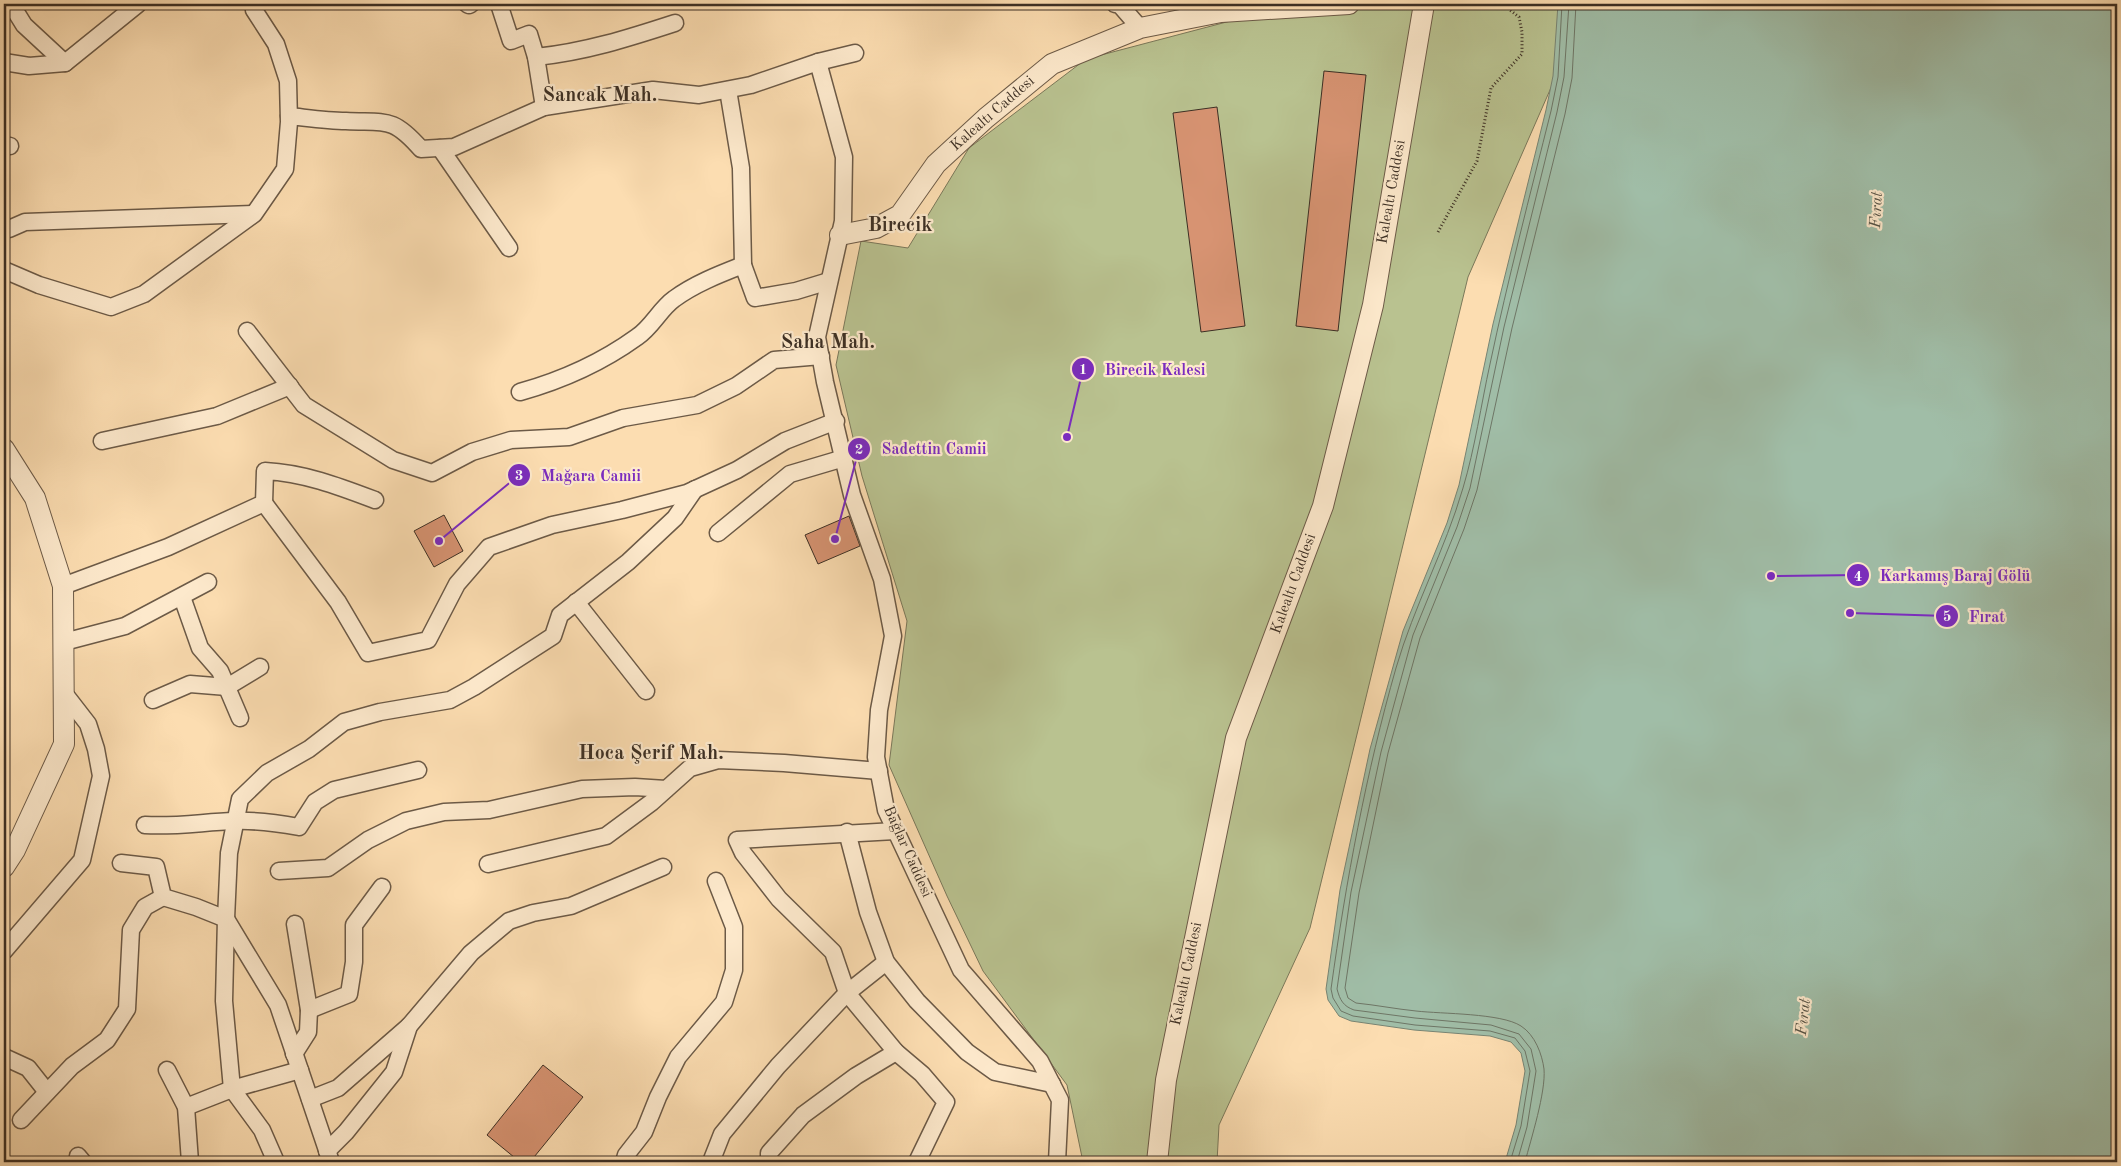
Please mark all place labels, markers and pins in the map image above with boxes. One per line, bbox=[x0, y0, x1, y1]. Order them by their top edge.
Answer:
callout: Birecik Kalesi bbox=[1070, 354, 1216, 385]
callout: Sadettin Camii bbox=[846, 433, 996, 464]
callout: Mağara Camii bbox=[506, 460, 651, 491]
callout: Karkamış Baraj Gölü bbox=[1845, 560, 2041, 591]
callout: Fırat bbox=[1934, 601, 2015, 632]

